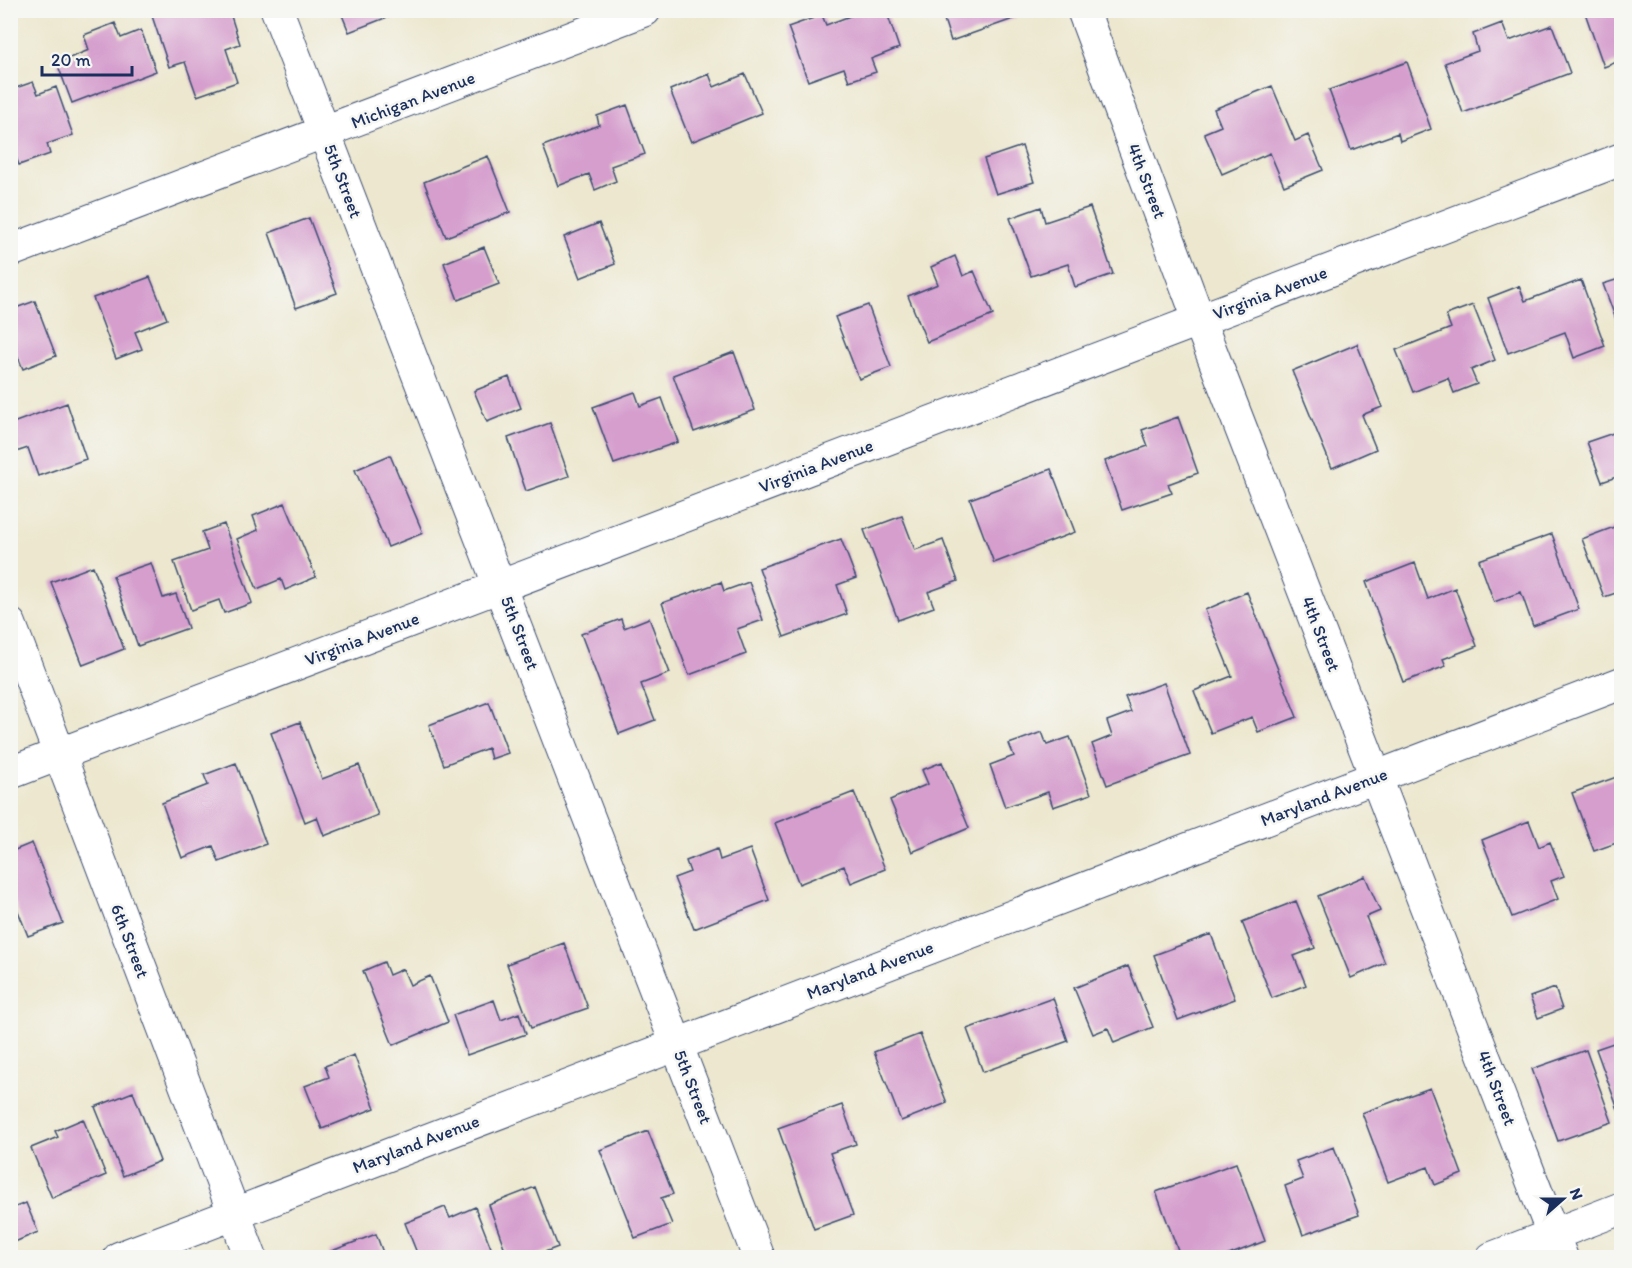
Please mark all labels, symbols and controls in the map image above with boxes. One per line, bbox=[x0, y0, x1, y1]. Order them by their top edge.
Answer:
scale bar bbox=[42, 39, 132, 77]
text: 20 m bbox=[51, 49, 91, 71]
street label: Michigan Avenue bbox=[348, 66, 478, 134]
street label: 4th Street bbox=[1123, 140, 1171, 222]
street label: 5th Street bbox=[319, 141, 367, 221]
street label: Virginia Avenue bbox=[1210, 261, 1330, 325]
street label: Virginia Avenue bbox=[756, 434, 876, 498]
street label: 5th Street bbox=[496, 593, 544, 673]
street label: 4th Street bbox=[1297, 593, 1345, 675]
street label: Virginia Avenue bbox=[302, 607, 422, 671]
street label: Maryland Avenue bbox=[1257, 763, 1391, 831]
street label: 6th Street bbox=[106, 901, 154, 981]
street label: Maryland Avenue bbox=[803, 936, 937, 1004]
street label: 5th Street bbox=[669, 1047, 717, 1127]
street label: 4th Street bbox=[1473, 1047, 1521, 1129]
street label: Maryland Avenue bbox=[349, 1110, 483, 1178]
north arrow bbox=[1533, 1169, 1593, 1229]
text: N bbox=[1566, 1185, 1587, 1202]

